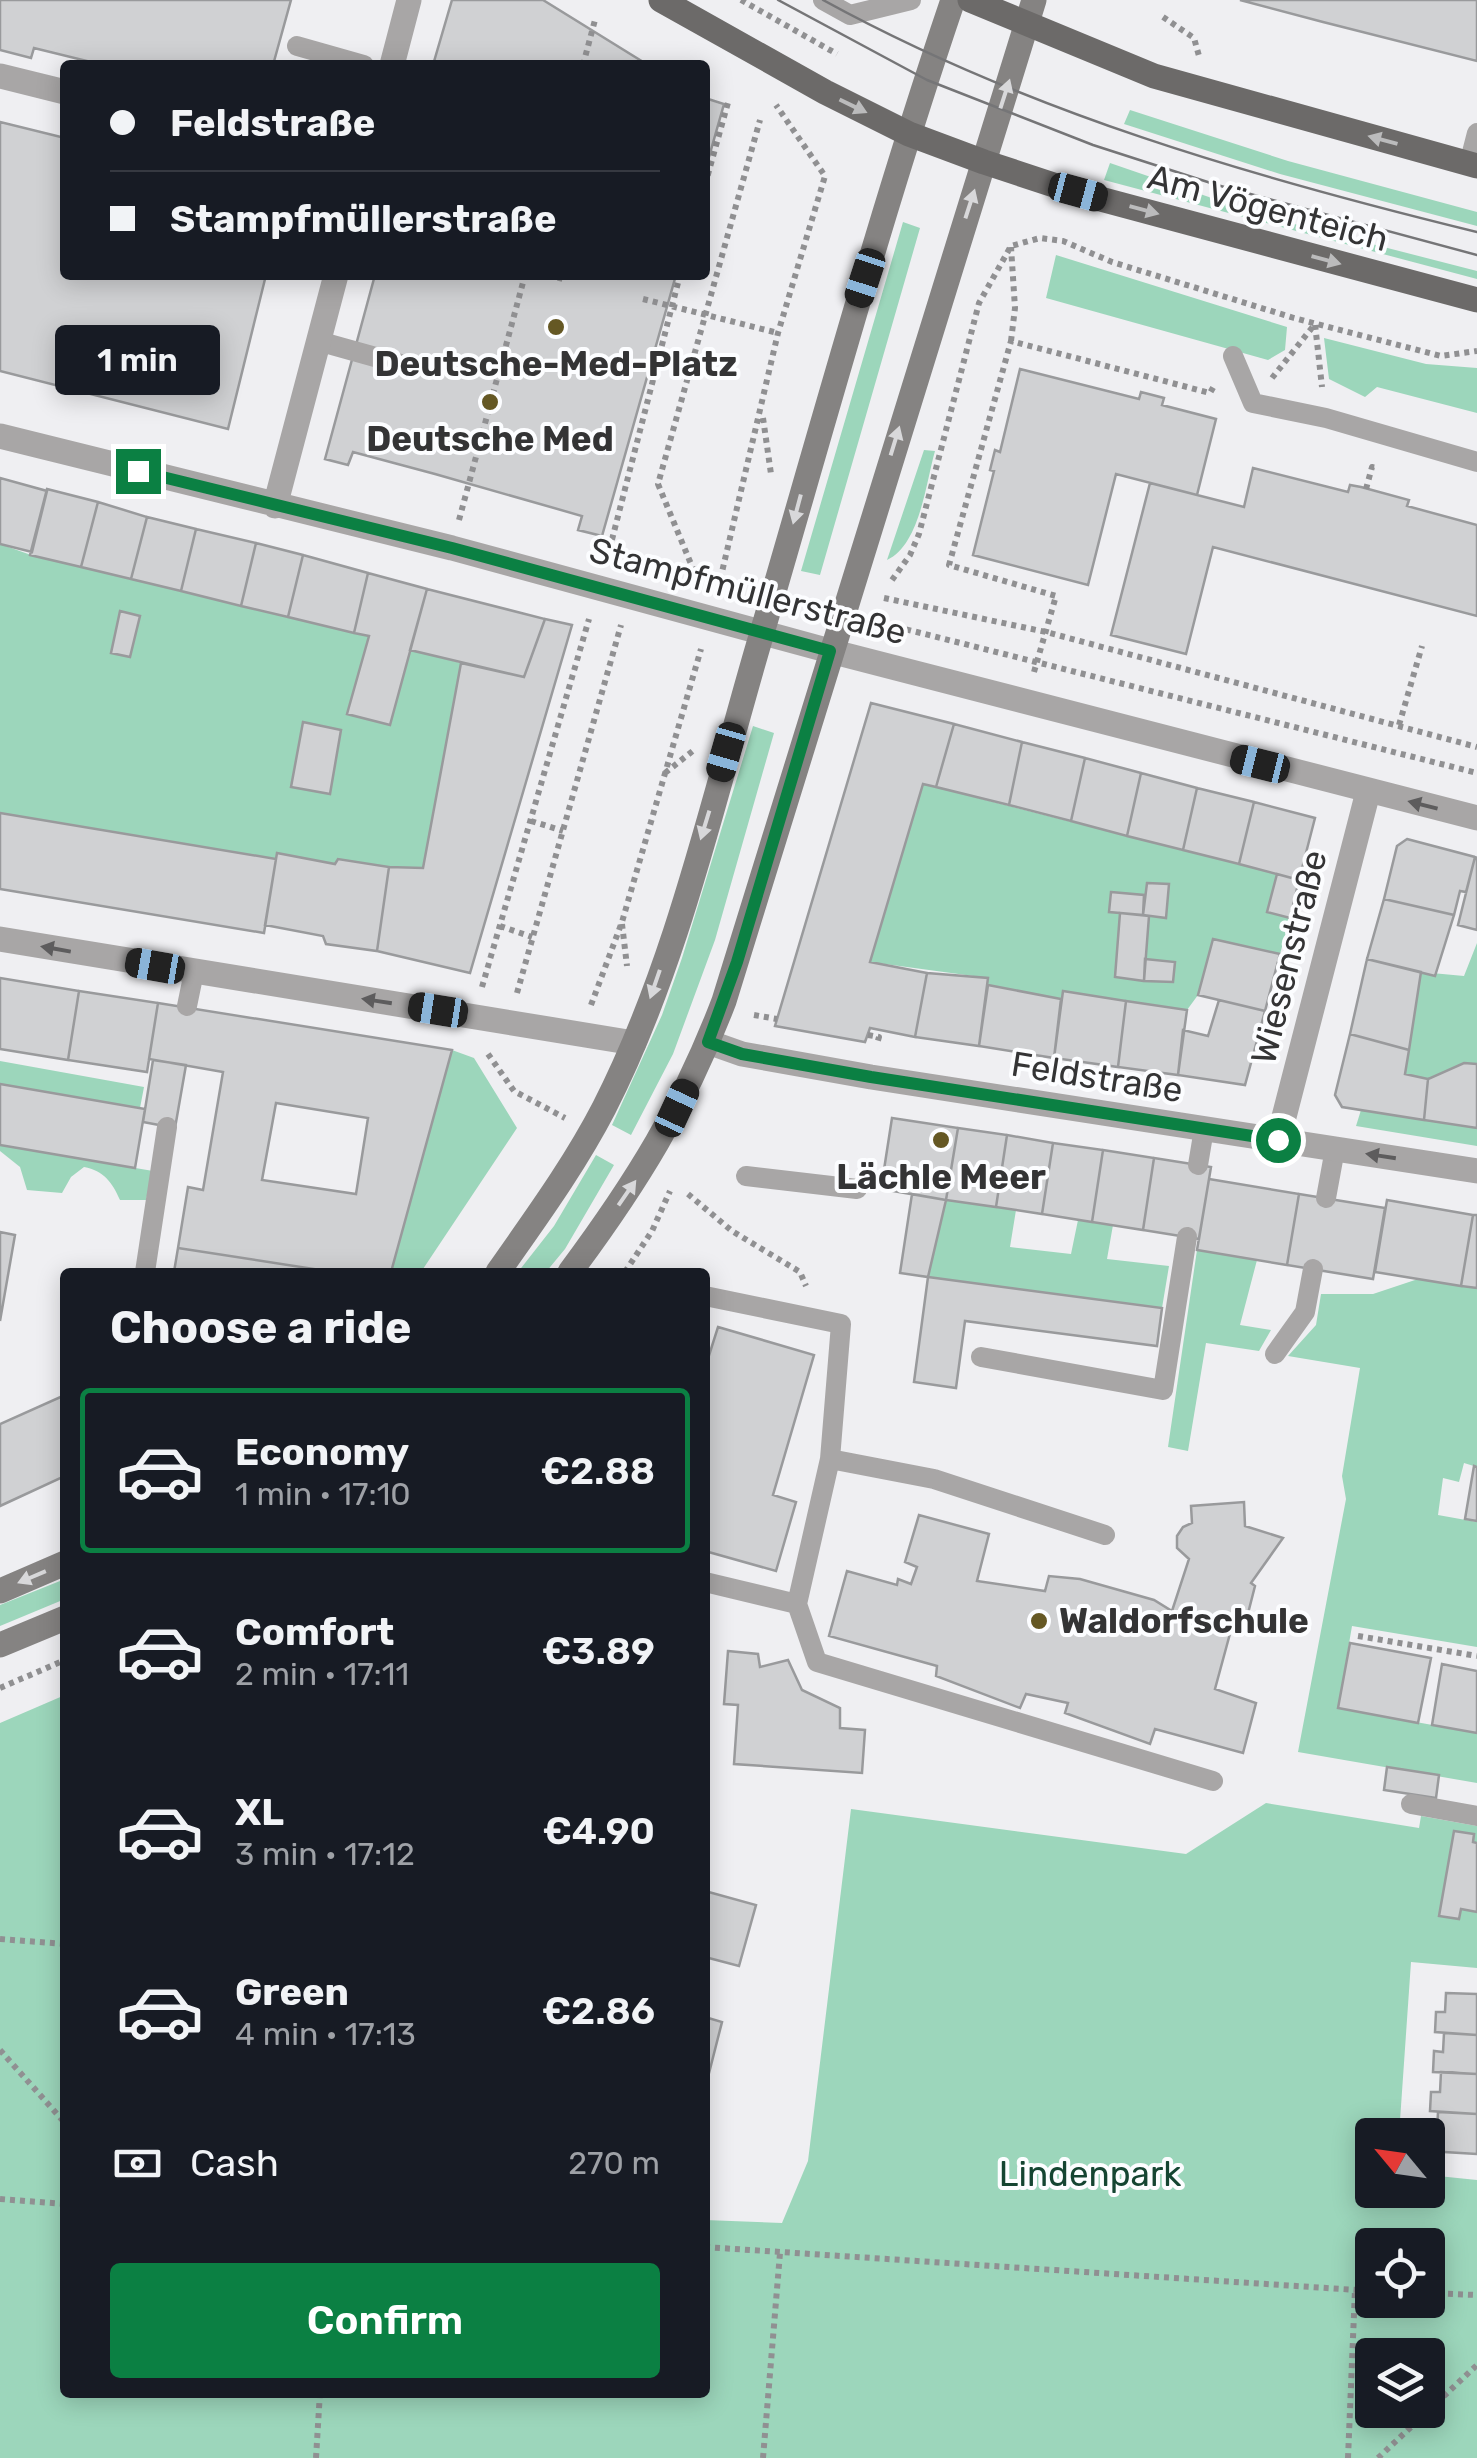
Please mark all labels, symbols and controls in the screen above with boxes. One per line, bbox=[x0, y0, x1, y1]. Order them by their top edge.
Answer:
one-way arrow bbox=[999, 78, 1014, 108]
one-way arrow bbox=[839, 97, 868, 114]
text: Feldstraße bbox=[170, 100, 375, 146]
one-way arrow bbox=[1367, 131, 1398, 147]
street label: Am Vögenteich bbox=[1143, 156, 1393, 260]
car bbox=[1045, 170, 1111, 214]
one-way arrow bbox=[963, 189, 978, 219]
text: Stampfmüllerstraße bbox=[170, 196, 556, 242]
one-way arrow bbox=[1129, 203, 1160, 219]
car bbox=[841, 245, 889, 311]
one-way arrow bbox=[1311, 252, 1342, 268]
marker: Deutsche-Med-Platz bbox=[545, 316, 567, 338]
callout: 1 min bbox=[56, 326, 220, 396]
text: 1 min bbox=[97, 341, 178, 379]
place label: Deutsche-Med-Platz bbox=[374, 343, 738, 385]
marker: Deutsche Med bbox=[479, 391, 501, 413]
place label: Deutsche Med bbox=[366, 418, 614, 460]
one-way arrow bbox=[888, 425, 903, 455]
route end bbox=[116, 449, 161, 494]
one-way arrow bbox=[789, 494, 805, 525]
street label: Stampfmüllerstraße bbox=[585, 529, 911, 653]
car bbox=[703, 719, 749, 785]
car bbox=[1227, 742, 1293, 786]
one-way arrow bbox=[1407, 797, 1438, 812]
one-way arrow bbox=[697, 810, 712, 841]
street label: Wiesenstraße bbox=[1242, 846, 1336, 1068]
one-way arrow bbox=[40, 941, 72, 956]
car bbox=[123, 946, 187, 986]
one-way arrow bbox=[646, 970, 661, 1000]
car bbox=[406, 990, 470, 1030]
one-way arrow bbox=[361, 993, 393, 1008]
street label: Feldstraße bbox=[1008, 1043, 1186, 1111]
car bbox=[651, 1074, 703, 1142]
route start bbox=[1256, 1118, 1301, 1163]
marker: Lächle Meer bbox=[930, 1129, 952, 1151]
one-way arrow bbox=[1364, 1148, 1396, 1163]
place label: Lächle Meer bbox=[836, 1156, 1046, 1198]
one-way arrow bbox=[617, 1180, 636, 1207]
text: Choose a ride bbox=[110, 1301, 412, 1354]
icon: car bbox=[115, 1426, 205, 1516]
text: Economy bbox=[235, 1429, 409, 1475]
text: €2.88 bbox=[541, 1448, 655, 1494]
text: 1 min · 17:10 bbox=[235, 1475, 411, 1513]
one-way arrow bbox=[18, 1569, 47, 1585]
place label: Waldorfschule bbox=[1059, 1600, 1309, 1642]
icon: car bbox=[115, 1606, 205, 1696]
text: Comfort bbox=[235, 1609, 394, 1655]
marker: Waldorfschule bbox=[1028, 1610, 1050, 1632]
text: €3.89 bbox=[542, 1628, 655, 1674]
text: 2 min · 17:11 bbox=[235, 1655, 409, 1693]
icon: car bbox=[115, 1786, 205, 1876]
text: XL bbox=[235, 1789, 284, 1835]
text: €4.90 bbox=[542, 1808, 655, 1854]
text: 3 min · 17:12 bbox=[235, 1835, 415, 1873]
icon: car bbox=[115, 1966, 205, 2056]
text: Green bbox=[235, 1969, 349, 2015]
text: €2.86 bbox=[542, 1988, 655, 2034]
text: 4 min · 17:13 bbox=[235, 2015, 416, 2053]
north arrow bbox=[1355, 2118, 1445, 2208]
map controls bbox=[1355, 2118, 1445, 2428]
icon: cash bbox=[110, 2136, 165, 2191]
text: Cash bbox=[190, 2140, 279, 2186]
text: 270 m bbox=[568, 2144, 660, 2182]
park label: Lindenpark bbox=[999, 2153, 1181, 2195]
button: locate bbox=[1355, 2228, 1445, 2318]
button: Confirm bbox=[110, 2263, 660, 2378]
button: layers bbox=[1355, 2338, 1445, 2428]

